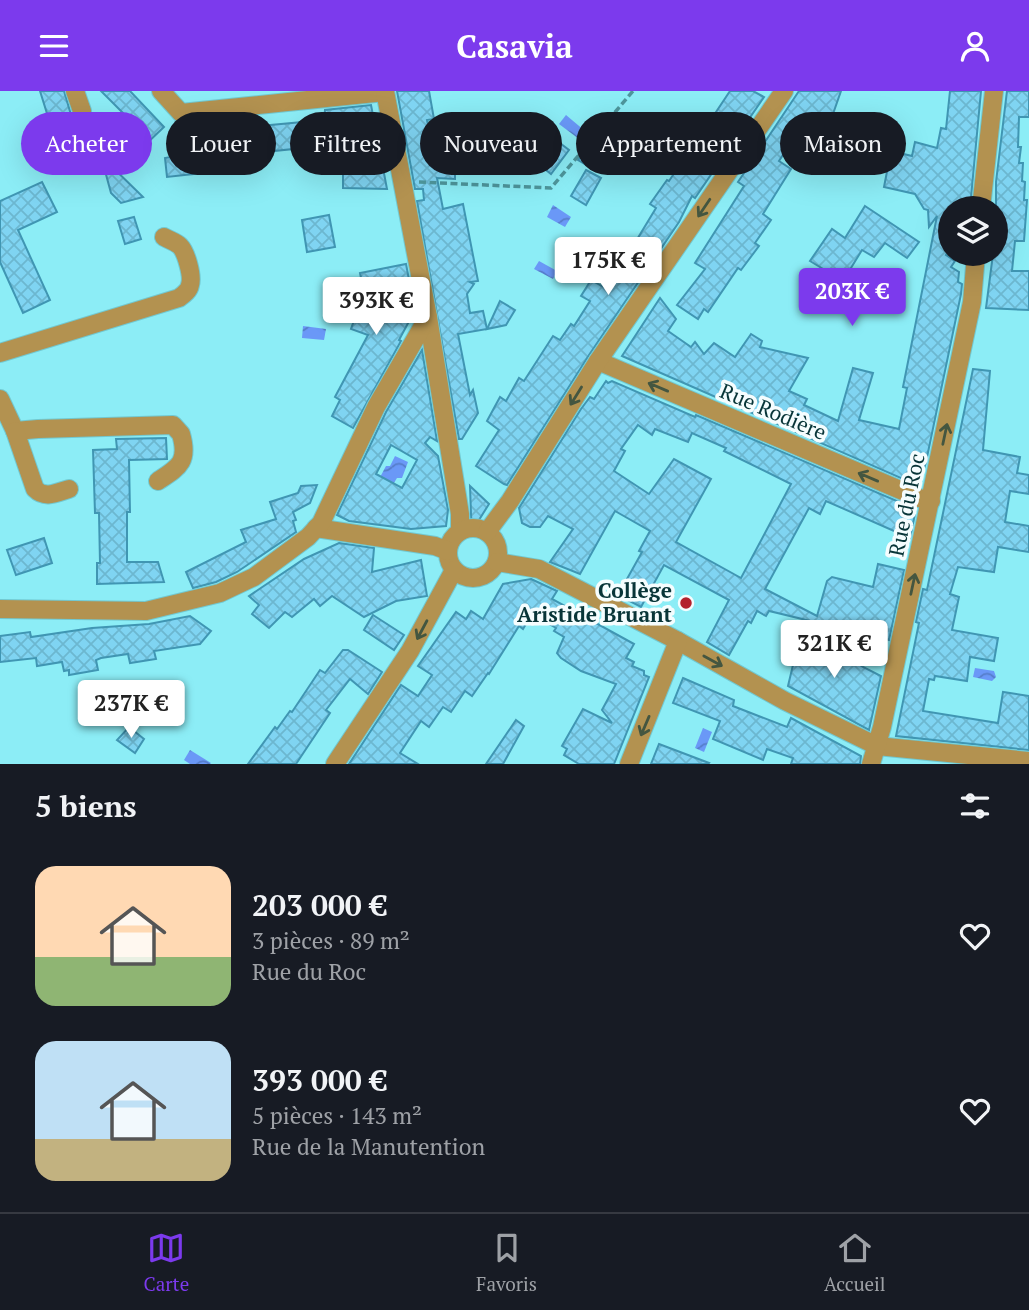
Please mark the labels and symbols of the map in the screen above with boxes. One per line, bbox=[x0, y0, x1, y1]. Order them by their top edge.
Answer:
one-way arrow bbox=[697, 198, 711, 217]
pin: 175K € bbox=[551, 237, 665, 297]
pin: 203K € bbox=[795, 268, 909, 328]
pin: 393K € bbox=[319, 278, 433, 337]
street label: Rue Rodière bbox=[716, 376, 831, 446]
one-way arrow bbox=[648, 380, 670, 393]
one-way arrow bbox=[569, 386, 583, 406]
one-way arrow bbox=[938, 423, 952, 446]
street label: Rue du Roc bbox=[881, 451, 931, 559]
one-way arrow bbox=[857, 469, 879, 482]
one-way arrow bbox=[907, 573, 920, 596]
place label: Collège Aristide Bruant bbox=[517, 576, 673, 628]
marker: Collège Aristide Bruant bbox=[678, 595, 694, 611]
one-way arrow bbox=[415, 619, 428, 640]
pin: 321K € bbox=[777, 621, 891, 680]
one-way arrow bbox=[703, 654, 723, 668]
pin: 237K € bbox=[74, 681, 188, 740]
one-way arrow bbox=[638, 714, 651, 736]

